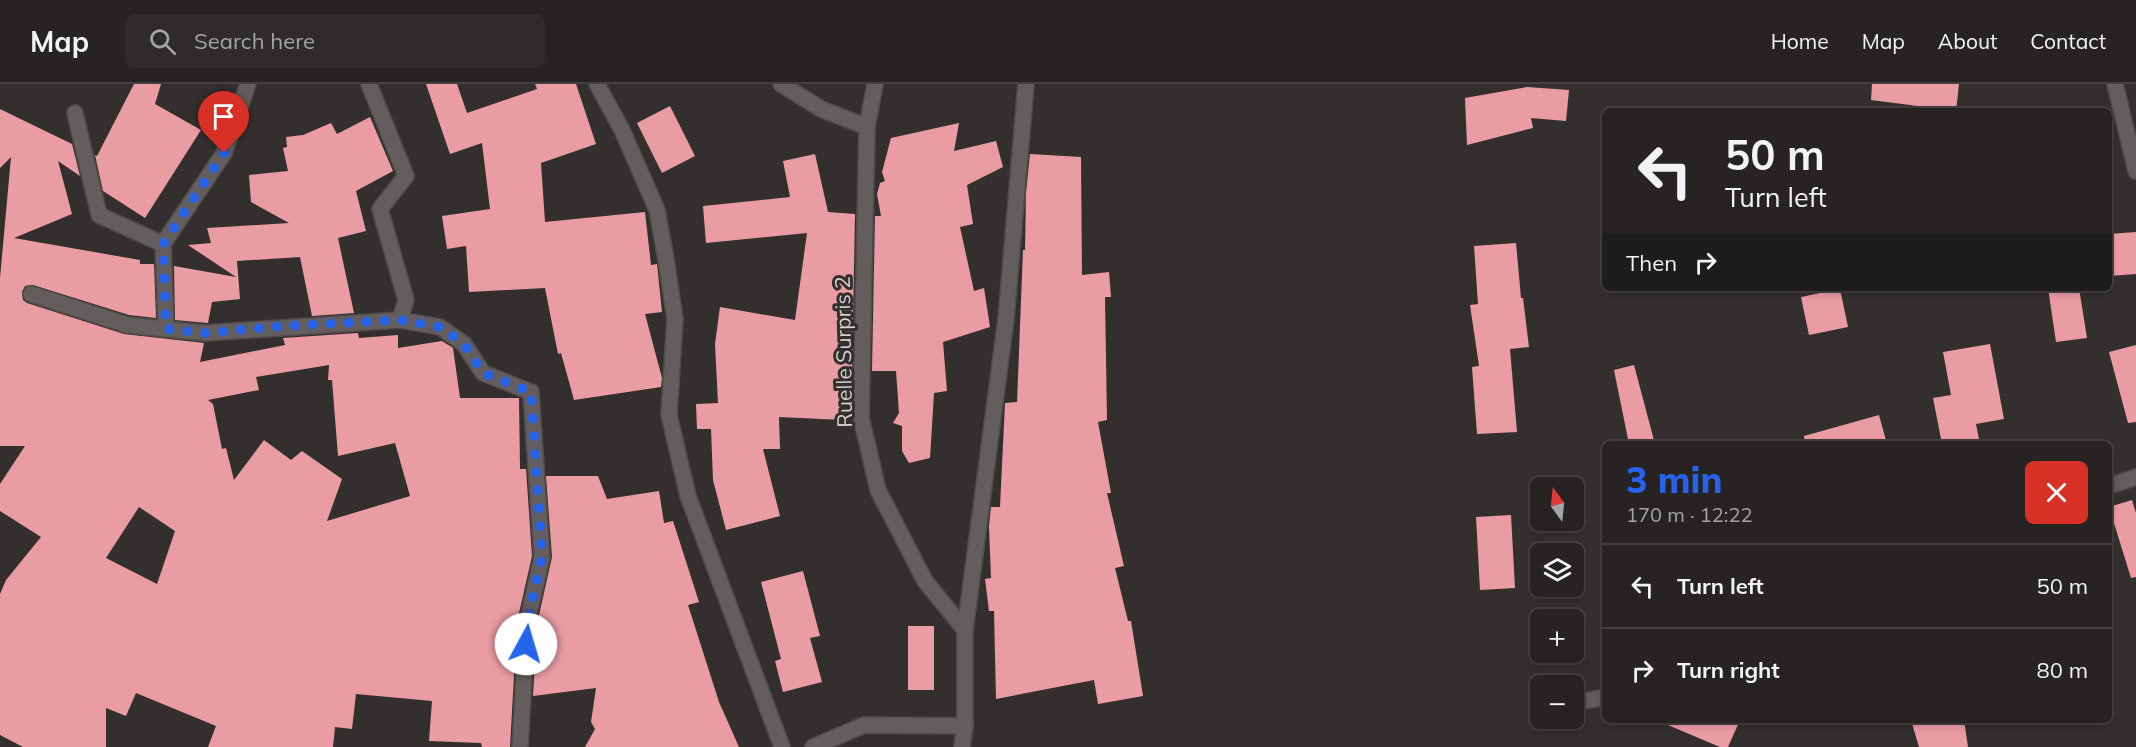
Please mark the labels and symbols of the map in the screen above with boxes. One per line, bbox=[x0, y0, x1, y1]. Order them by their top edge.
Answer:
pin bbox=[198, 91, 249, 153]
street label: Ruelle Surpris 2 bbox=[829, 276, 857, 428]
north arrow bbox=[1530, 477, 1584, 531]
position arrow bbox=[494, 612, 558, 676]

